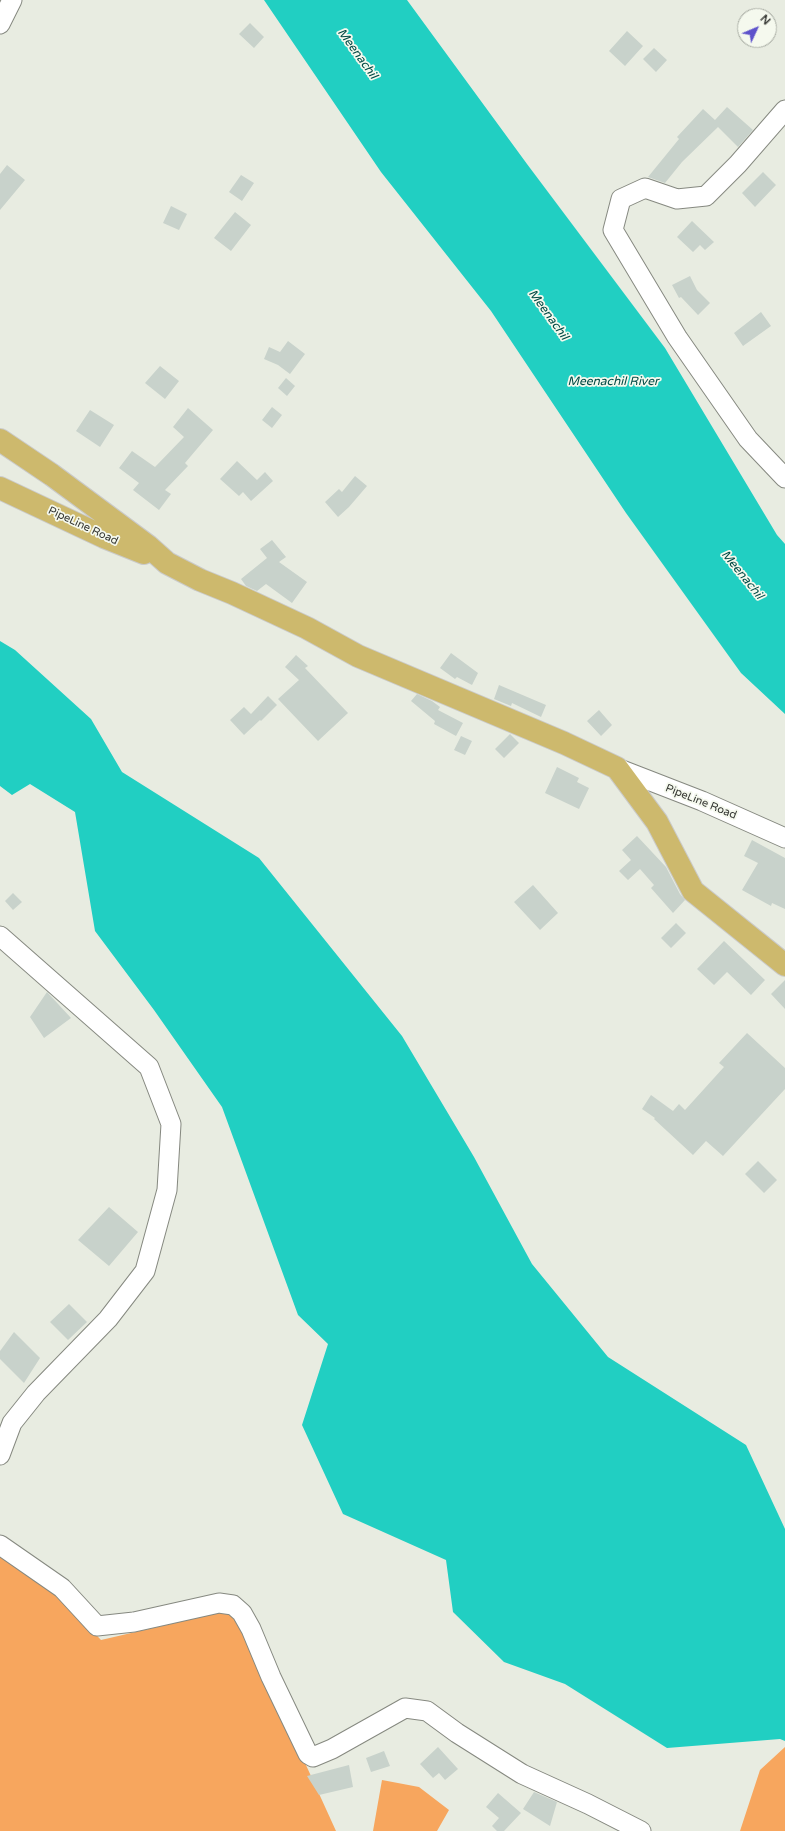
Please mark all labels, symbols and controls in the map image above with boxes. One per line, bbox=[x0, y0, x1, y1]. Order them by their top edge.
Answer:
north arrow bbox=[737, 8, 777, 48]
text: N bbox=[758, 12, 773, 28]
water label: Meenachil bbox=[334, 26, 380, 82]
water label: Meenachil bbox=[525, 287, 571, 343]
water label: Meenachil River bbox=[567, 375, 659, 389]
street label: PipeLine Road bbox=[46, 504, 120, 548]
water label: Meenachil bbox=[718, 548, 766, 602]
street label: PipeLine Road bbox=[663, 782, 739, 822]

